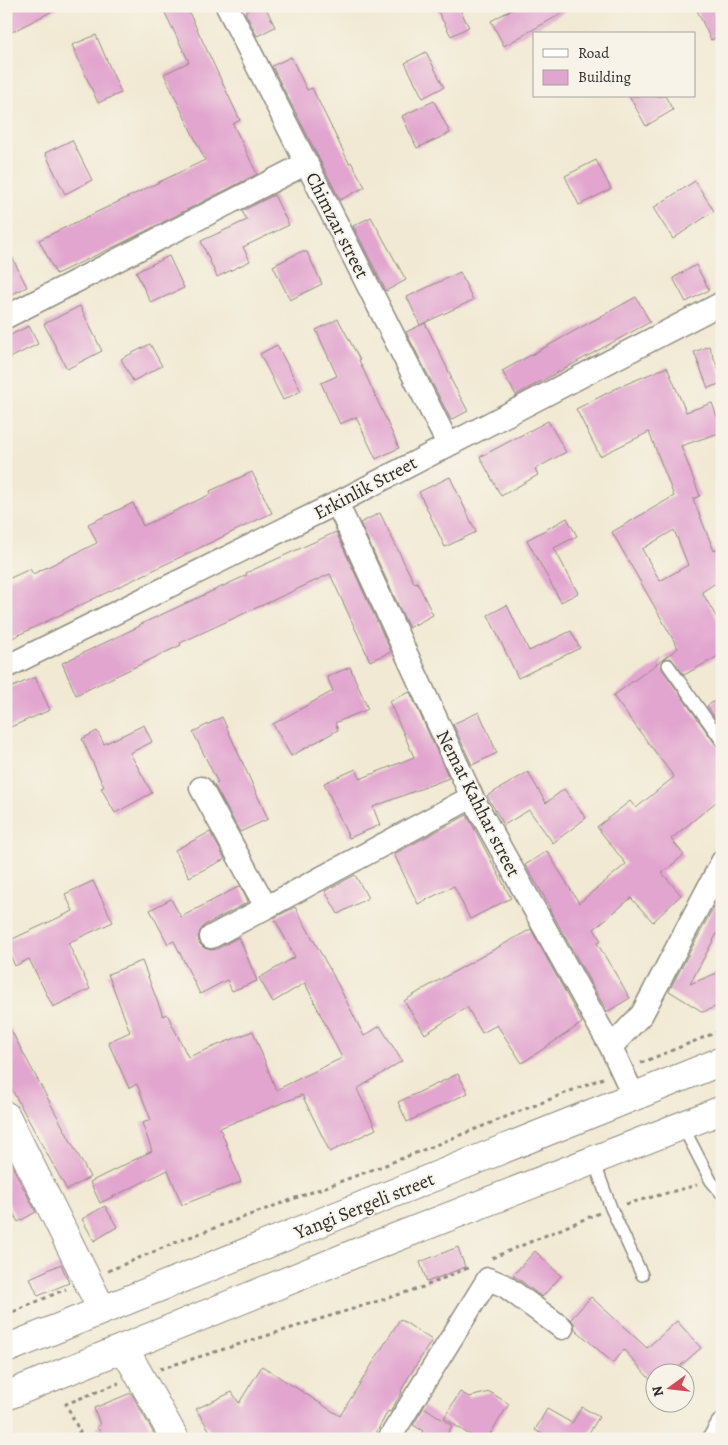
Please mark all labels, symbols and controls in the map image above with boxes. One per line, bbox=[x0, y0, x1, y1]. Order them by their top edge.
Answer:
legend bbox=[533, 32, 696, 98]
text: Road bbox=[578, 43, 610, 63]
text: Building bbox=[578, 67, 631, 87]
street label: Chimzar street bbox=[299, 168, 375, 283]
street label: Erkinlik Street bbox=[309, 450, 421, 526]
street label: Nemat Kahhar street bbox=[430, 726, 526, 881]
street label: Yangi Sergeli street bbox=[290, 1166, 438, 1246]
north arrow bbox=[646, 1362, 696, 1412]
text: N bbox=[647, 1384, 668, 1399]

